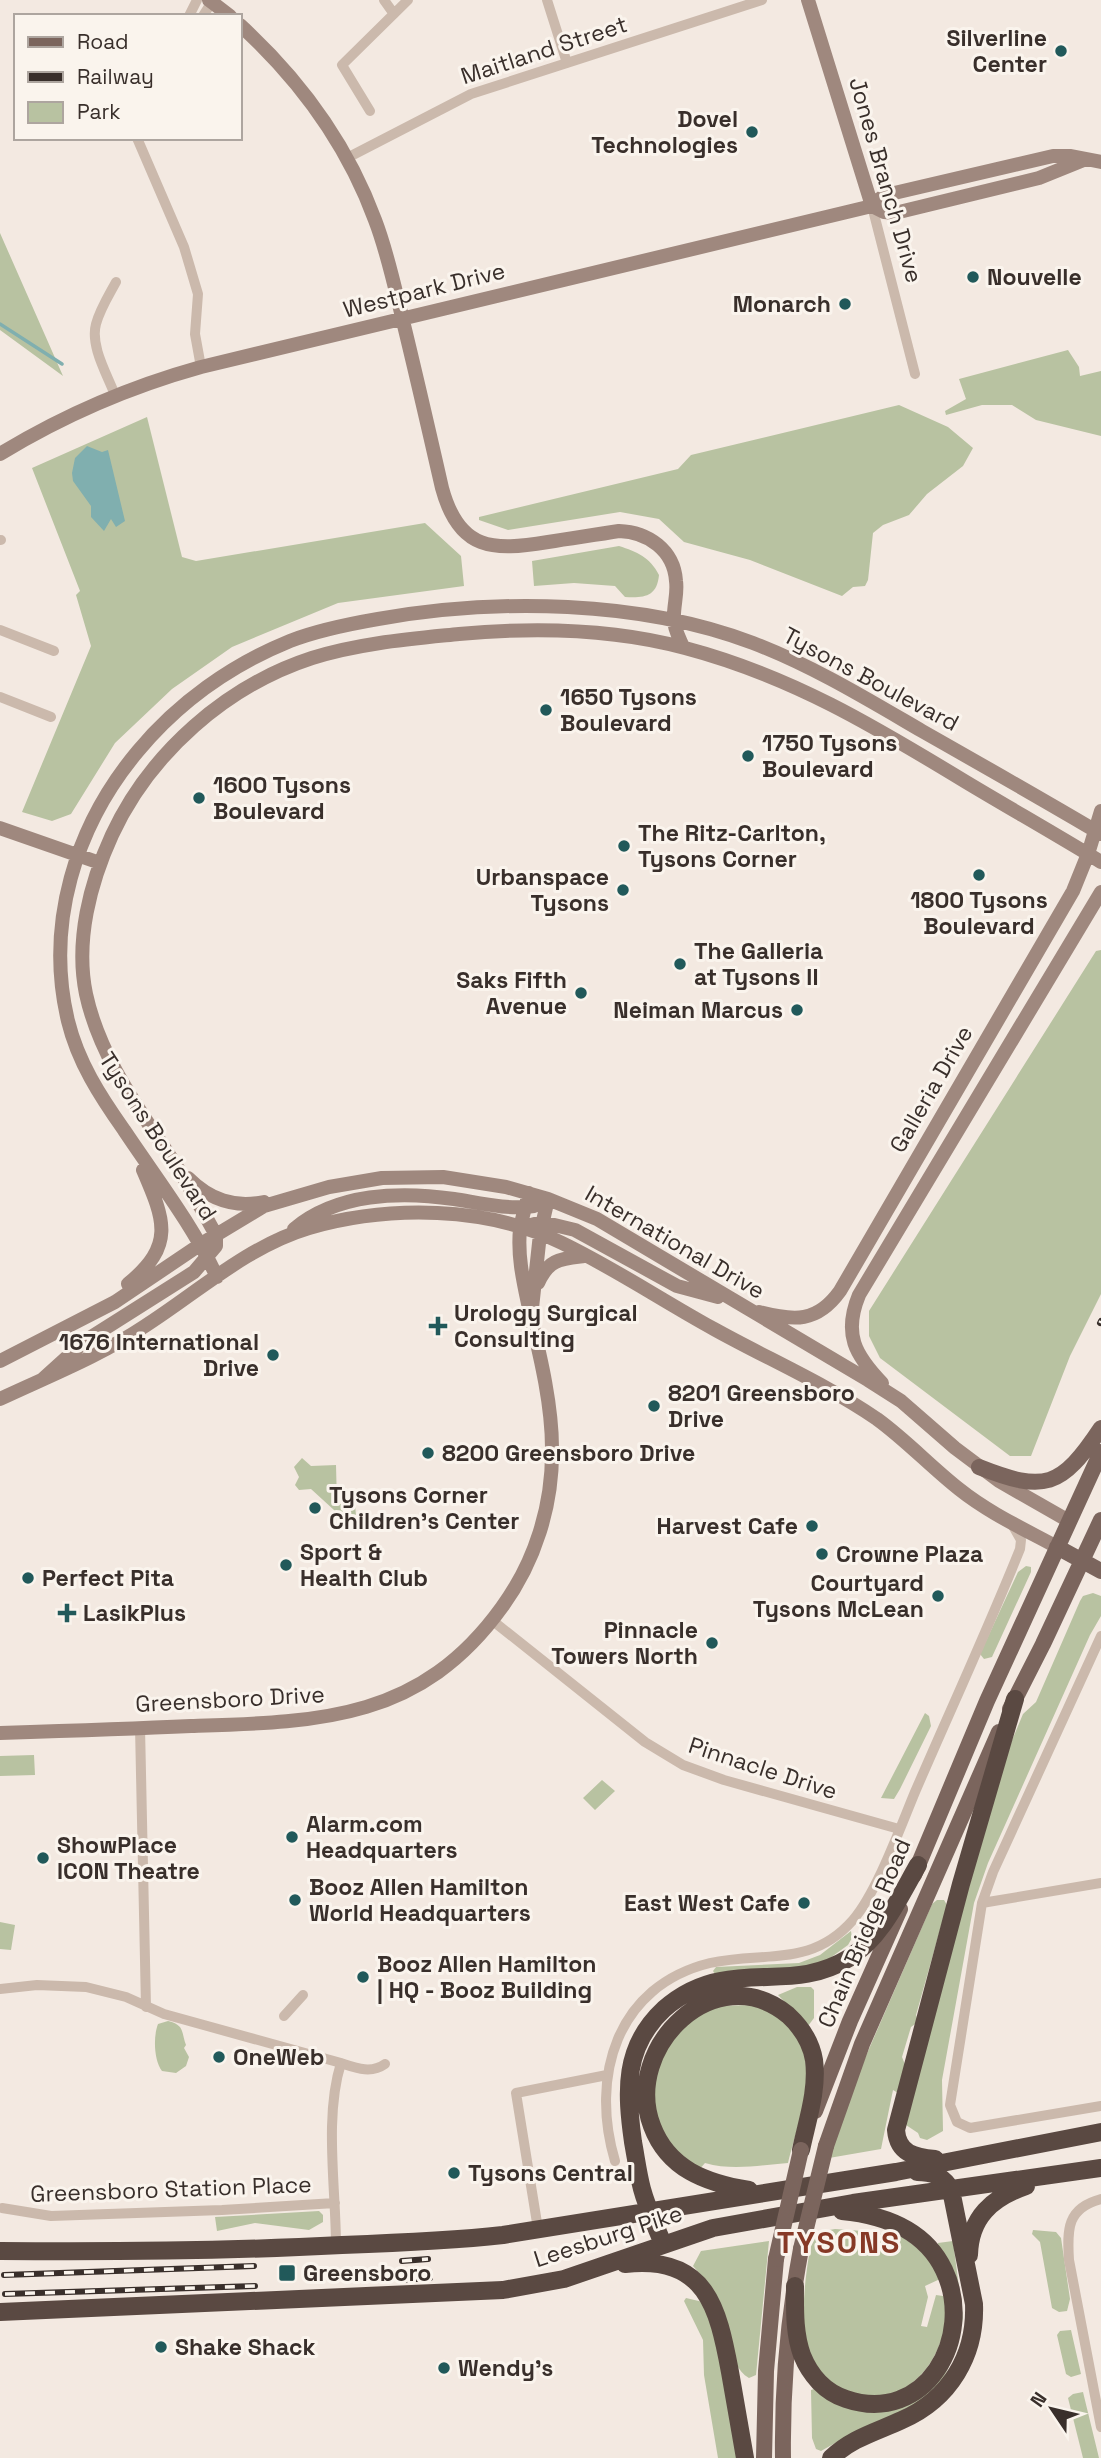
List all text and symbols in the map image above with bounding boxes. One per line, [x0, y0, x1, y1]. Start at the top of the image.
street label: Maitland Street [457, 9, 631, 91]
legend [14, 14, 242, 140]
place label: Silverline Center [946, 23, 1047, 79]
text: Road [77, 28, 129, 55]
marker: Silverline Center [1053, 43, 1069, 59]
text: Railway [77, 63, 154, 90]
street label: Jones Branch Drive [842, 74, 930, 286]
text: Park [77, 98, 121, 125]
place label: Dovel Technologies [591, 104, 738, 160]
marker: Dovel Technologies [744, 124, 760, 140]
street label: Westpark Drive [340, 255, 508, 325]
place label: Nouvelle [987, 262, 1082, 292]
marker: Nouvelle [965, 269, 981, 285]
place label: Monarch [733, 289, 831, 319]
marker: Monarch [837, 296, 853, 312]
street label: Tysons Boulevard [778, 620, 964, 738]
place label: 1650 Tysons Boulevard [560, 682, 697, 738]
marker: 1650 Tysons Boulevard [538, 702, 554, 718]
place label: 1750 Tysons Boulevard [762, 728, 897, 784]
marker: 1750 Tysons Boulevard [740, 748, 756, 764]
place label: 1600 Tysons Boulevard [213, 770, 351, 826]
marker: 1600 Tysons Boulevard [191, 790, 207, 806]
place label: The Ritz-Carlton, Tysons Corner [638, 818, 826, 874]
marker: The Ritz-Carlton, Tysons Corner [616, 838, 632, 854]
place label: Urbanspace Tysons [476, 862, 609, 918]
marker: 1800 Tysons Boulevard [971, 867, 987, 883]
marker: Urbanspace Tysons [615, 882, 631, 898]
place label: 1800 Tysons Boulevard [910, 885, 1048, 941]
place label: The Galleria at Tysons II [694, 936, 823, 992]
marker: The Galleria at Tysons II [672, 956, 688, 972]
place label: Saks Fifth Avenue [456, 965, 567, 1021]
marker: Saks Fifth Avenue [573, 985, 589, 1001]
place label: Neiman Marcus [613, 995, 783, 1025]
marker: Neiman Marcus [789, 1002, 805, 1018]
street label: Galleria Drive [883, 1020, 979, 1158]
street label: Tysons Boulevard [92, 1046, 224, 1226]
street label: International Drive [580, 1178, 770, 1306]
place label: Urology Surgical Consulting [454, 1298, 638, 1354]
marker: Urology Surgical Consulting [428, 1316, 448, 1336]
place label: 1676 International Drive [59, 1327, 259, 1383]
marker: 1676 International Drive [265, 1347, 281, 1363]
place label: 8201 Greensboro Drive [668, 1378, 855, 1434]
marker: 8201 Greensboro Drive [646, 1398, 662, 1414]
place label: 8200 Greensboro Drive [442, 1438, 695, 1468]
marker: 8200 Greensboro Drive [420, 1445, 436, 1461]
place label: Tysons Corner Children's Center [329, 1480, 519, 1536]
marker: Tysons Corner Children's Center [307, 1500, 323, 1516]
place label: Harvest Cafe [657, 1511, 798, 1541]
marker: Harvest Cafe [804, 1518, 820, 1534]
place label: Sport & Health Club [300, 1537, 428, 1593]
place label: Crowne Plaza [836, 1539, 983, 1569]
marker: Crowne Plaza [814, 1546, 830, 1562]
marker: Sport & Health Club [278, 1557, 294, 1573]
place label: Perfect Pita [42, 1563, 174, 1593]
place label: Courtyard Tysons McLean [753, 1568, 924, 1624]
marker: Perfect Pita [20, 1570, 36, 1586]
marker: Courtyard Tysons McLean [930, 1588, 946, 1604]
place label: LasikPlus [83, 1598, 186, 1628]
marker: LasikPlus [57, 1603, 77, 1623]
place label: Pinnacle Towers North [551, 1615, 698, 1671]
marker: Pinnacle Towers North [704, 1635, 720, 1651]
street label: Greensboro Drive [135, 1679, 325, 1719]
street label: Pinnacle Drive [685, 1730, 841, 1806]
place label: Alarm.com Headquarters [306, 1809, 458, 1865]
marker: Alarm.com Headquarters [284, 1829, 300, 1845]
place label: ShowPlace ICON Theatre [57, 1830, 200, 1886]
street label: Chain Bridge Road [811, 1834, 917, 2032]
marker: ShowPlace ICON Theatre [35, 1850, 51, 1866]
place label: Booz Allen Hamilton World Headquarters [309, 1872, 531, 1928]
place label: East West Cafe [624, 1888, 790, 1918]
marker: Booz Allen Hamilton World Headquarters [287, 1892, 303, 1908]
marker: East West Cafe [796, 1895, 812, 1911]
place label: Booz Allen Hamilton | HQ - Booz Building [377, 1949, 596, 2005]
marker: Booz Allen Hamilton | HQ - Booz Building [355, 1969, 371, 1985]
place label: OneWeb [233, 2042, 324, 2072]
marker: OneWeb [211, 2049, 227, 2065]
place label: Tysons Central [468, 2158, 633, 2188]
marker: Tysons Central [446, 2165, 462, 2181]
street label: Greensboro Station Place [30, 2169, 312, 2209]
street label: Leesburg Pike [530, 2198, 686, 2274]
district label: TYSONS [777, 2223, 901, 2262]
place label: Greensboro [303, 2258, 431, 2288]
marker: Greensboro [277, 2263, 297, 2283]
place label: Shake Shack [175, 2332, 315, 2362]
marker: Shake Shack [153, 2339, 169, 2355]
place label: Wendy's [458, 2353, 553, 2383]
marker: Wendy's [436, 2360, 452, 2376]
north arrow [1017, 2374, 1087, 2444]
text: N [1025, 2387, 1052, 2412]

